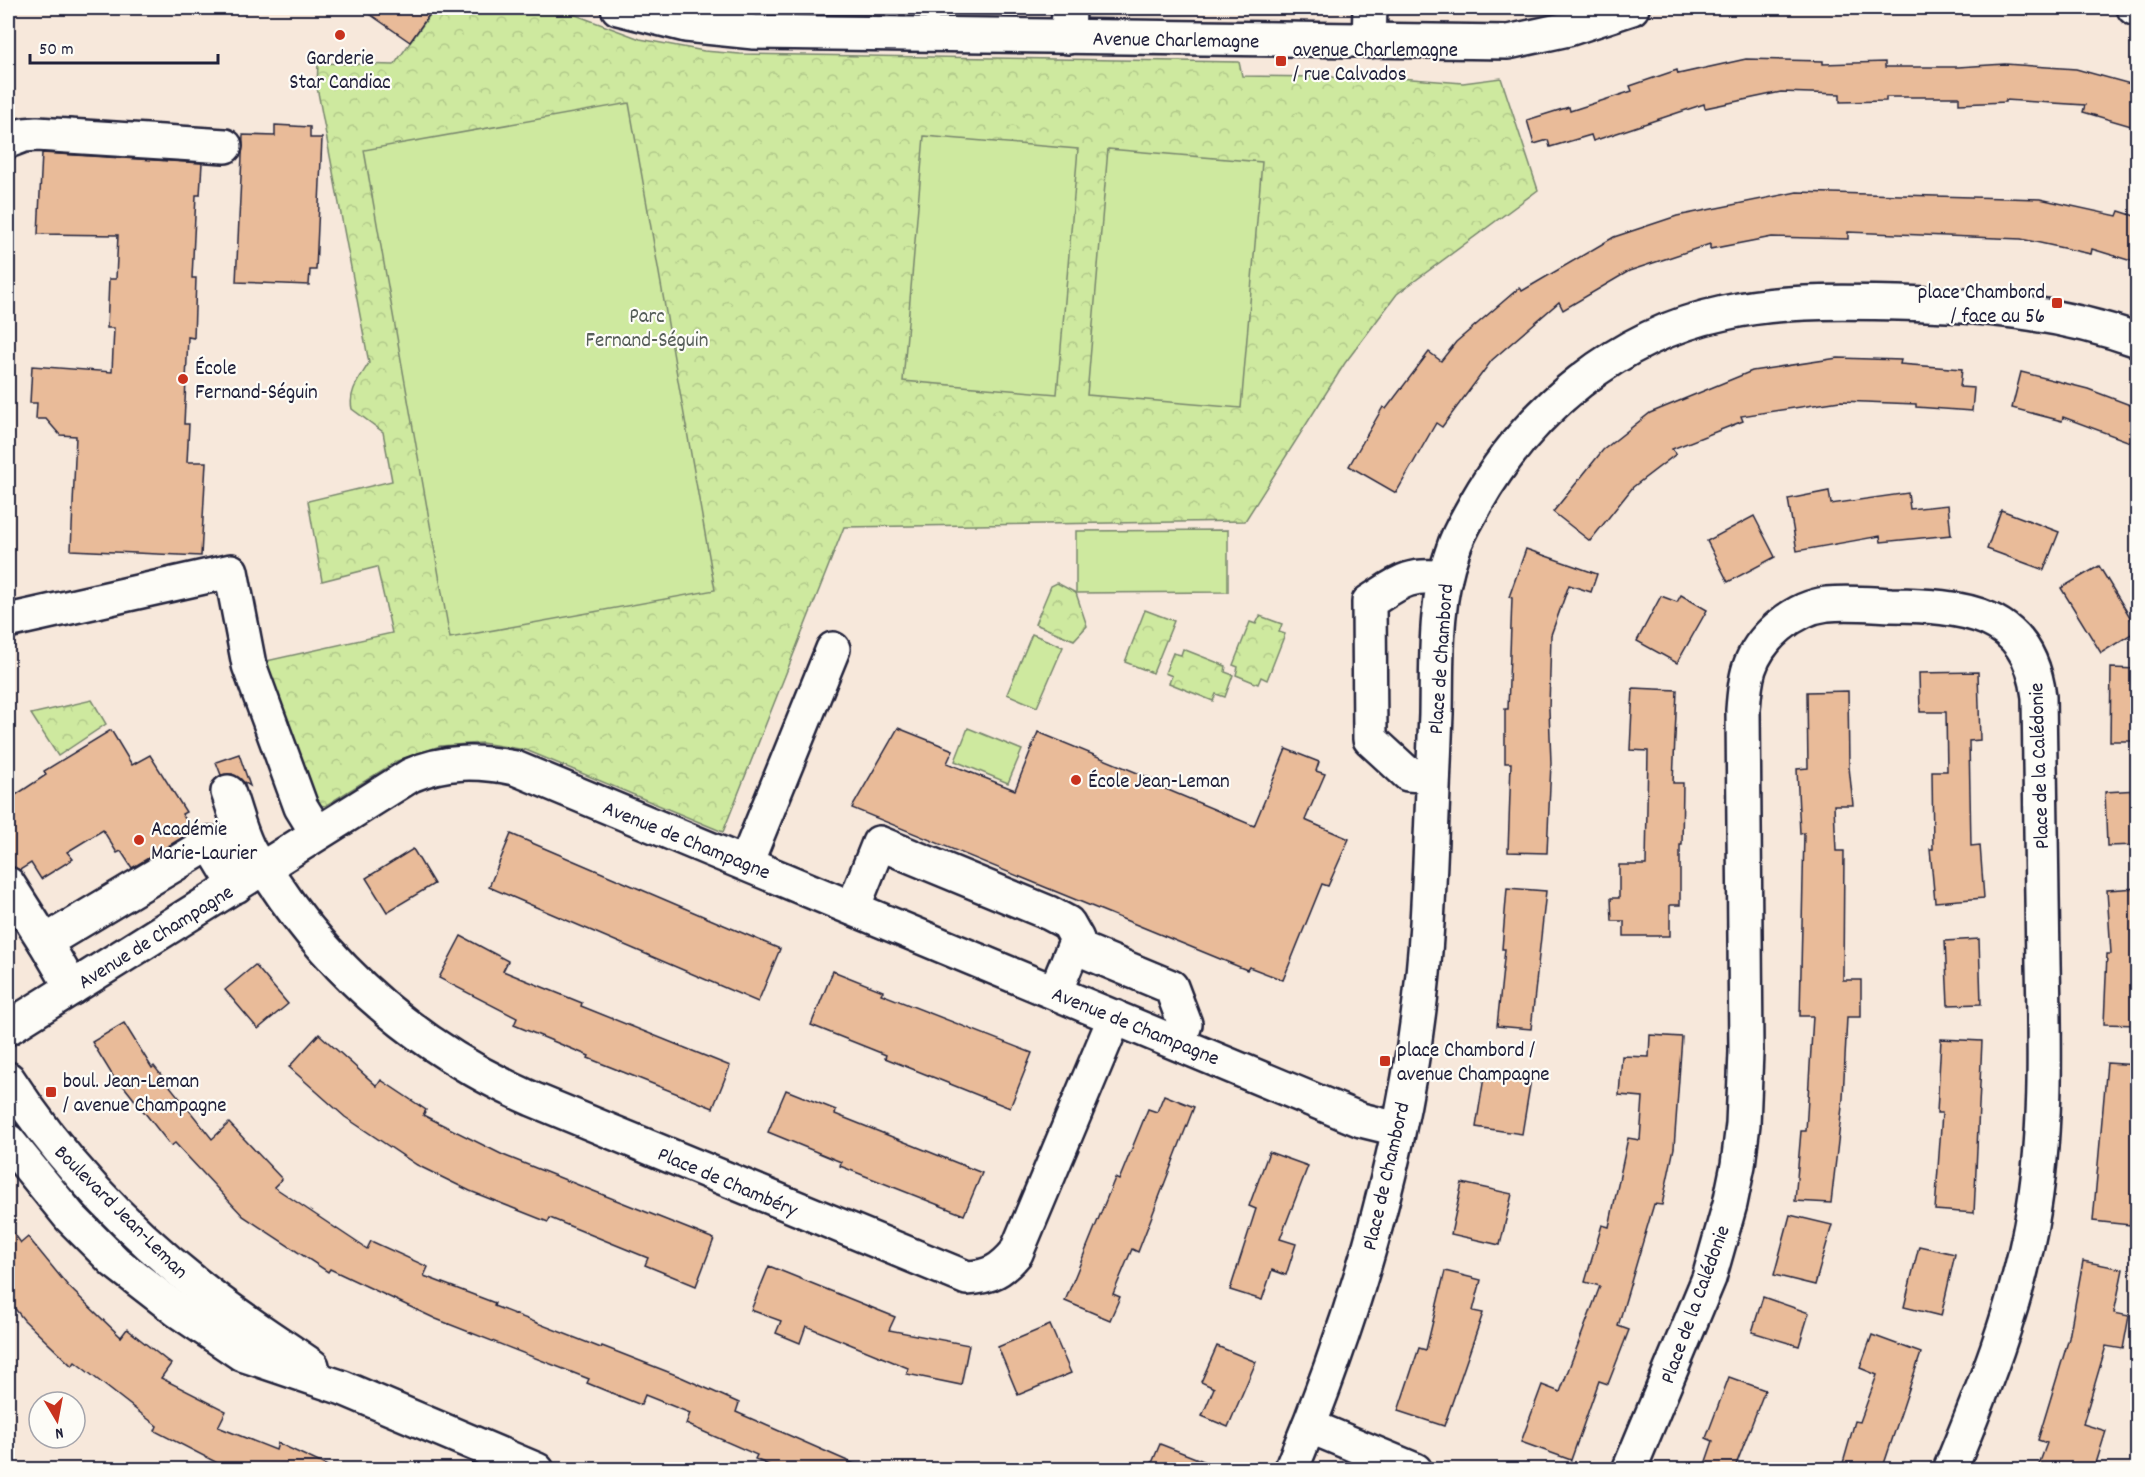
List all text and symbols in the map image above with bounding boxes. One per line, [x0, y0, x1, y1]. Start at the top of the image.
street label: Avenue Charlemagne [1092, 26, 1259, 58]
scale bar [30, 27, 218, 65]
marker: Garderie Star Candiac [333, 28, 347, 42]
place label: avenue Charlemagne / rue Calvados [1293, 37, 1458, 91]
text: 50 m [39, 38, 74, 63]
place label: Garderie Star Candiac [289, 45, 391, 99]
marker: avenue Charlemagne / rue Calvados [1274, 54, 1288, 68]
place label: place Chambord / face au 56 [1918, 279, 2045, 333]
marker: place Chambord / face au 56 [2050, 296, 2064, 310]
park label: Parc Fernand-Séguin [586, 303, 708, 357]
place label: École Fernand-Séguin [195, 355, 318, 409]
marker: École Fernand-Séguin [176, 372, 190, 386]
street label: Place de Chambord [1423, 583, 1463, 736]
street label: Place de la Calédonie [2023, 682, 2059, 850]
place label: École Jean-Leman [1088, 768, 1230, 798]
marker: École Jean-Leman [1069, 773, 1083, 787]
street label: Avenue de Champagne [598, 795, 774, 889]
place label: Académie Marie-Laurier [151, 816, 258, 870]
marker: Académie Marie-Laurier [132, 833, 146, 847]
street label: Avenue de Champagne [73, 879, 240, 998]
street label: Avenue de Champagne [1047, 981, 1223, 1075]
place label: place Chambord / avenue Champagne [1397, 1037, 1550, 1091]
marker: place Chambord / avenue Champagne [1378, 1054, 1392, 1068]
place label: boul. Jean-Leman / avenue Champagne [63, 1068, 226, 1122]
marker: boul. Jean-Leman / avenue Champagne [44, 1085, 58, 1099]
street label: Place de Chambord [1356, 1100, 1420, 1254]
street label: Boulevard Jean-Leman [46, 1139, 194, 1287]
street label: Place de Chambéry [652, 1141, 802, 1227]
street label: Place de la Calédonie [1654, 1222, 1739, 1388]
north arrow [27, 1390, 87, 1450]
text: N [53, 1420, 65, 1444]

